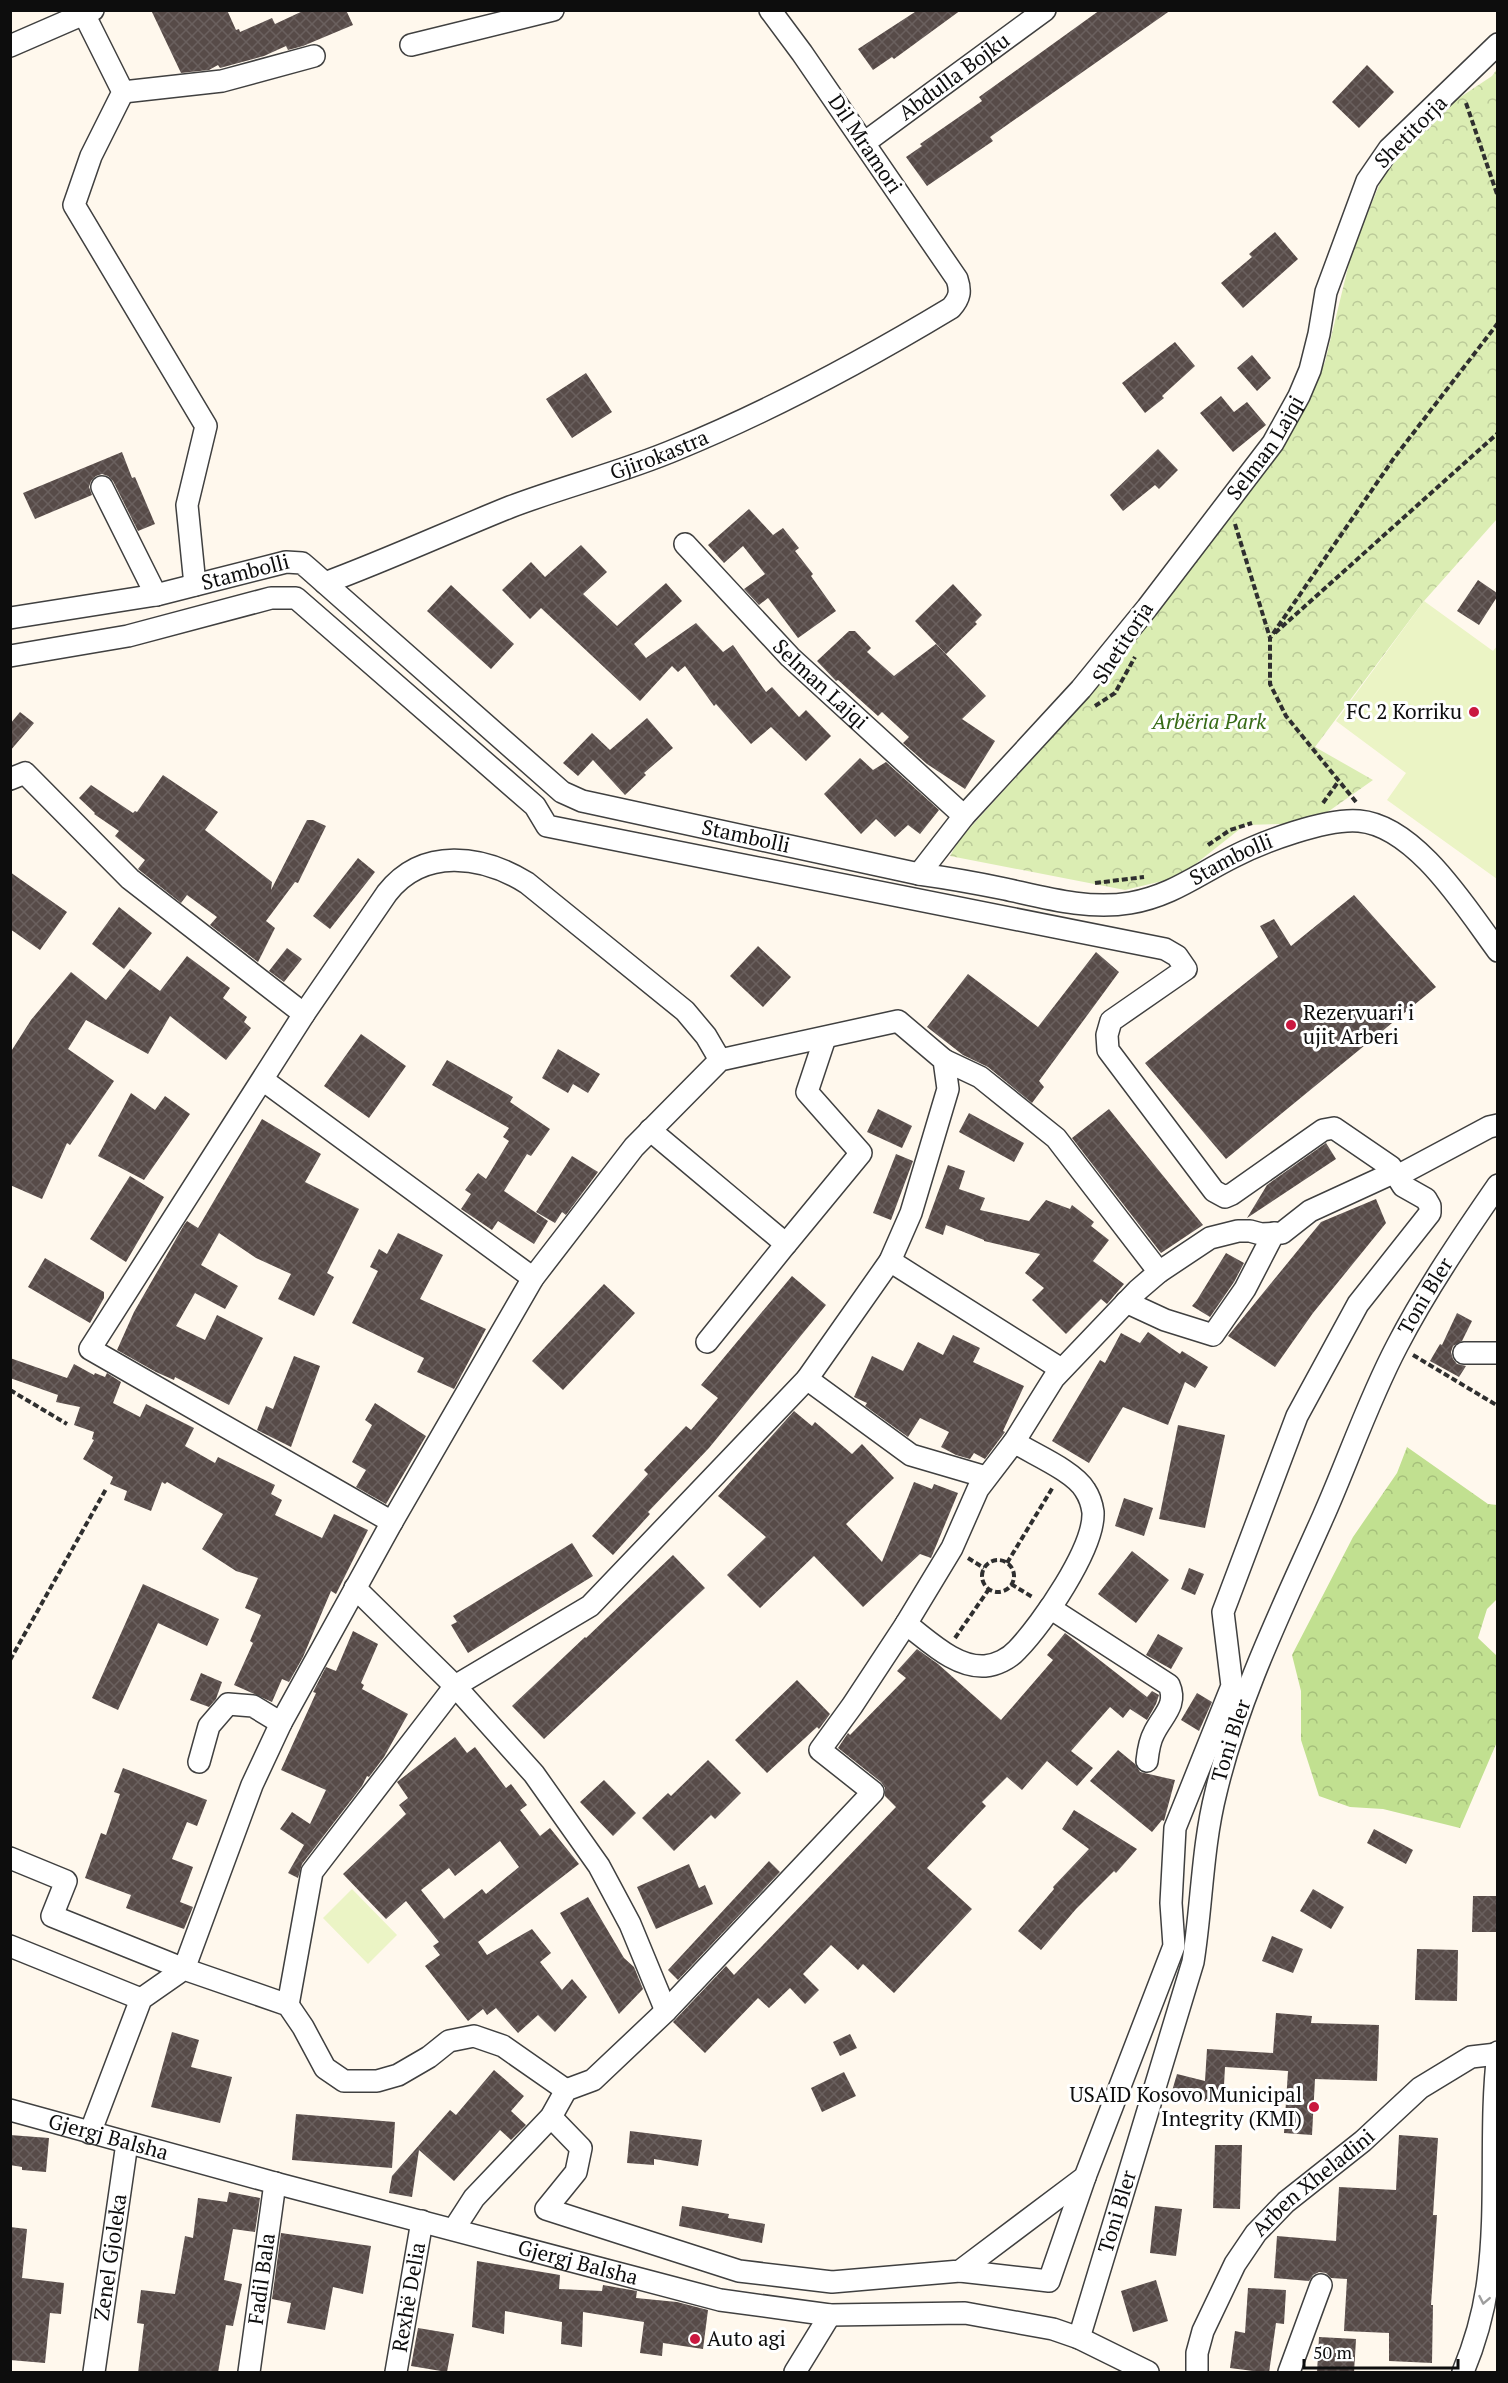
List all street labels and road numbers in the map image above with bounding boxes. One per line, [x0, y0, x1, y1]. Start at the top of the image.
street label: Abdulla Bojku [892, 26, 1015, 126]
street label: Shetitorja [1368, 88, 1453, 174]
street label: Dil Mramori [822, 89, 909, 198]
street label: Selman Lajqi [1220, 390, 1310, 505]
street label: Gjirokastra [606, 422, 713, 486]
street label: Stambolli [198, 547, 292, 596]
street label: Shetitorja [1085, 596, 1159, 689]
street label: Selman Lajqi [767, 632, 875, 735]
street label: Stambolli [699, 812, 793, 859]
street label: Stambolli [1184, 826, 1276, 891]
street label: Toni Bler [1391, 1252, 1459, 1339]
street label: Toni Bler [1204, 1695, 1256, 1785]
street label: Gjergj Balsha [45, 2106, 172, 2166]
street label: Arben Xheladini [1245, 2122, 1380, 2242]
street label: Toni Bler [1091, 2167, 1142, 2256]
street label: Zenel Gjoleka [87, 2191, 133, 2322]
street label: Fadil Bala [241, 2231, 281, 2326]
street label: Gjergj Balsha [515, 2232, 642, 2291]
street label: Rexhë Delia [385, 2240, 431, 2354]

